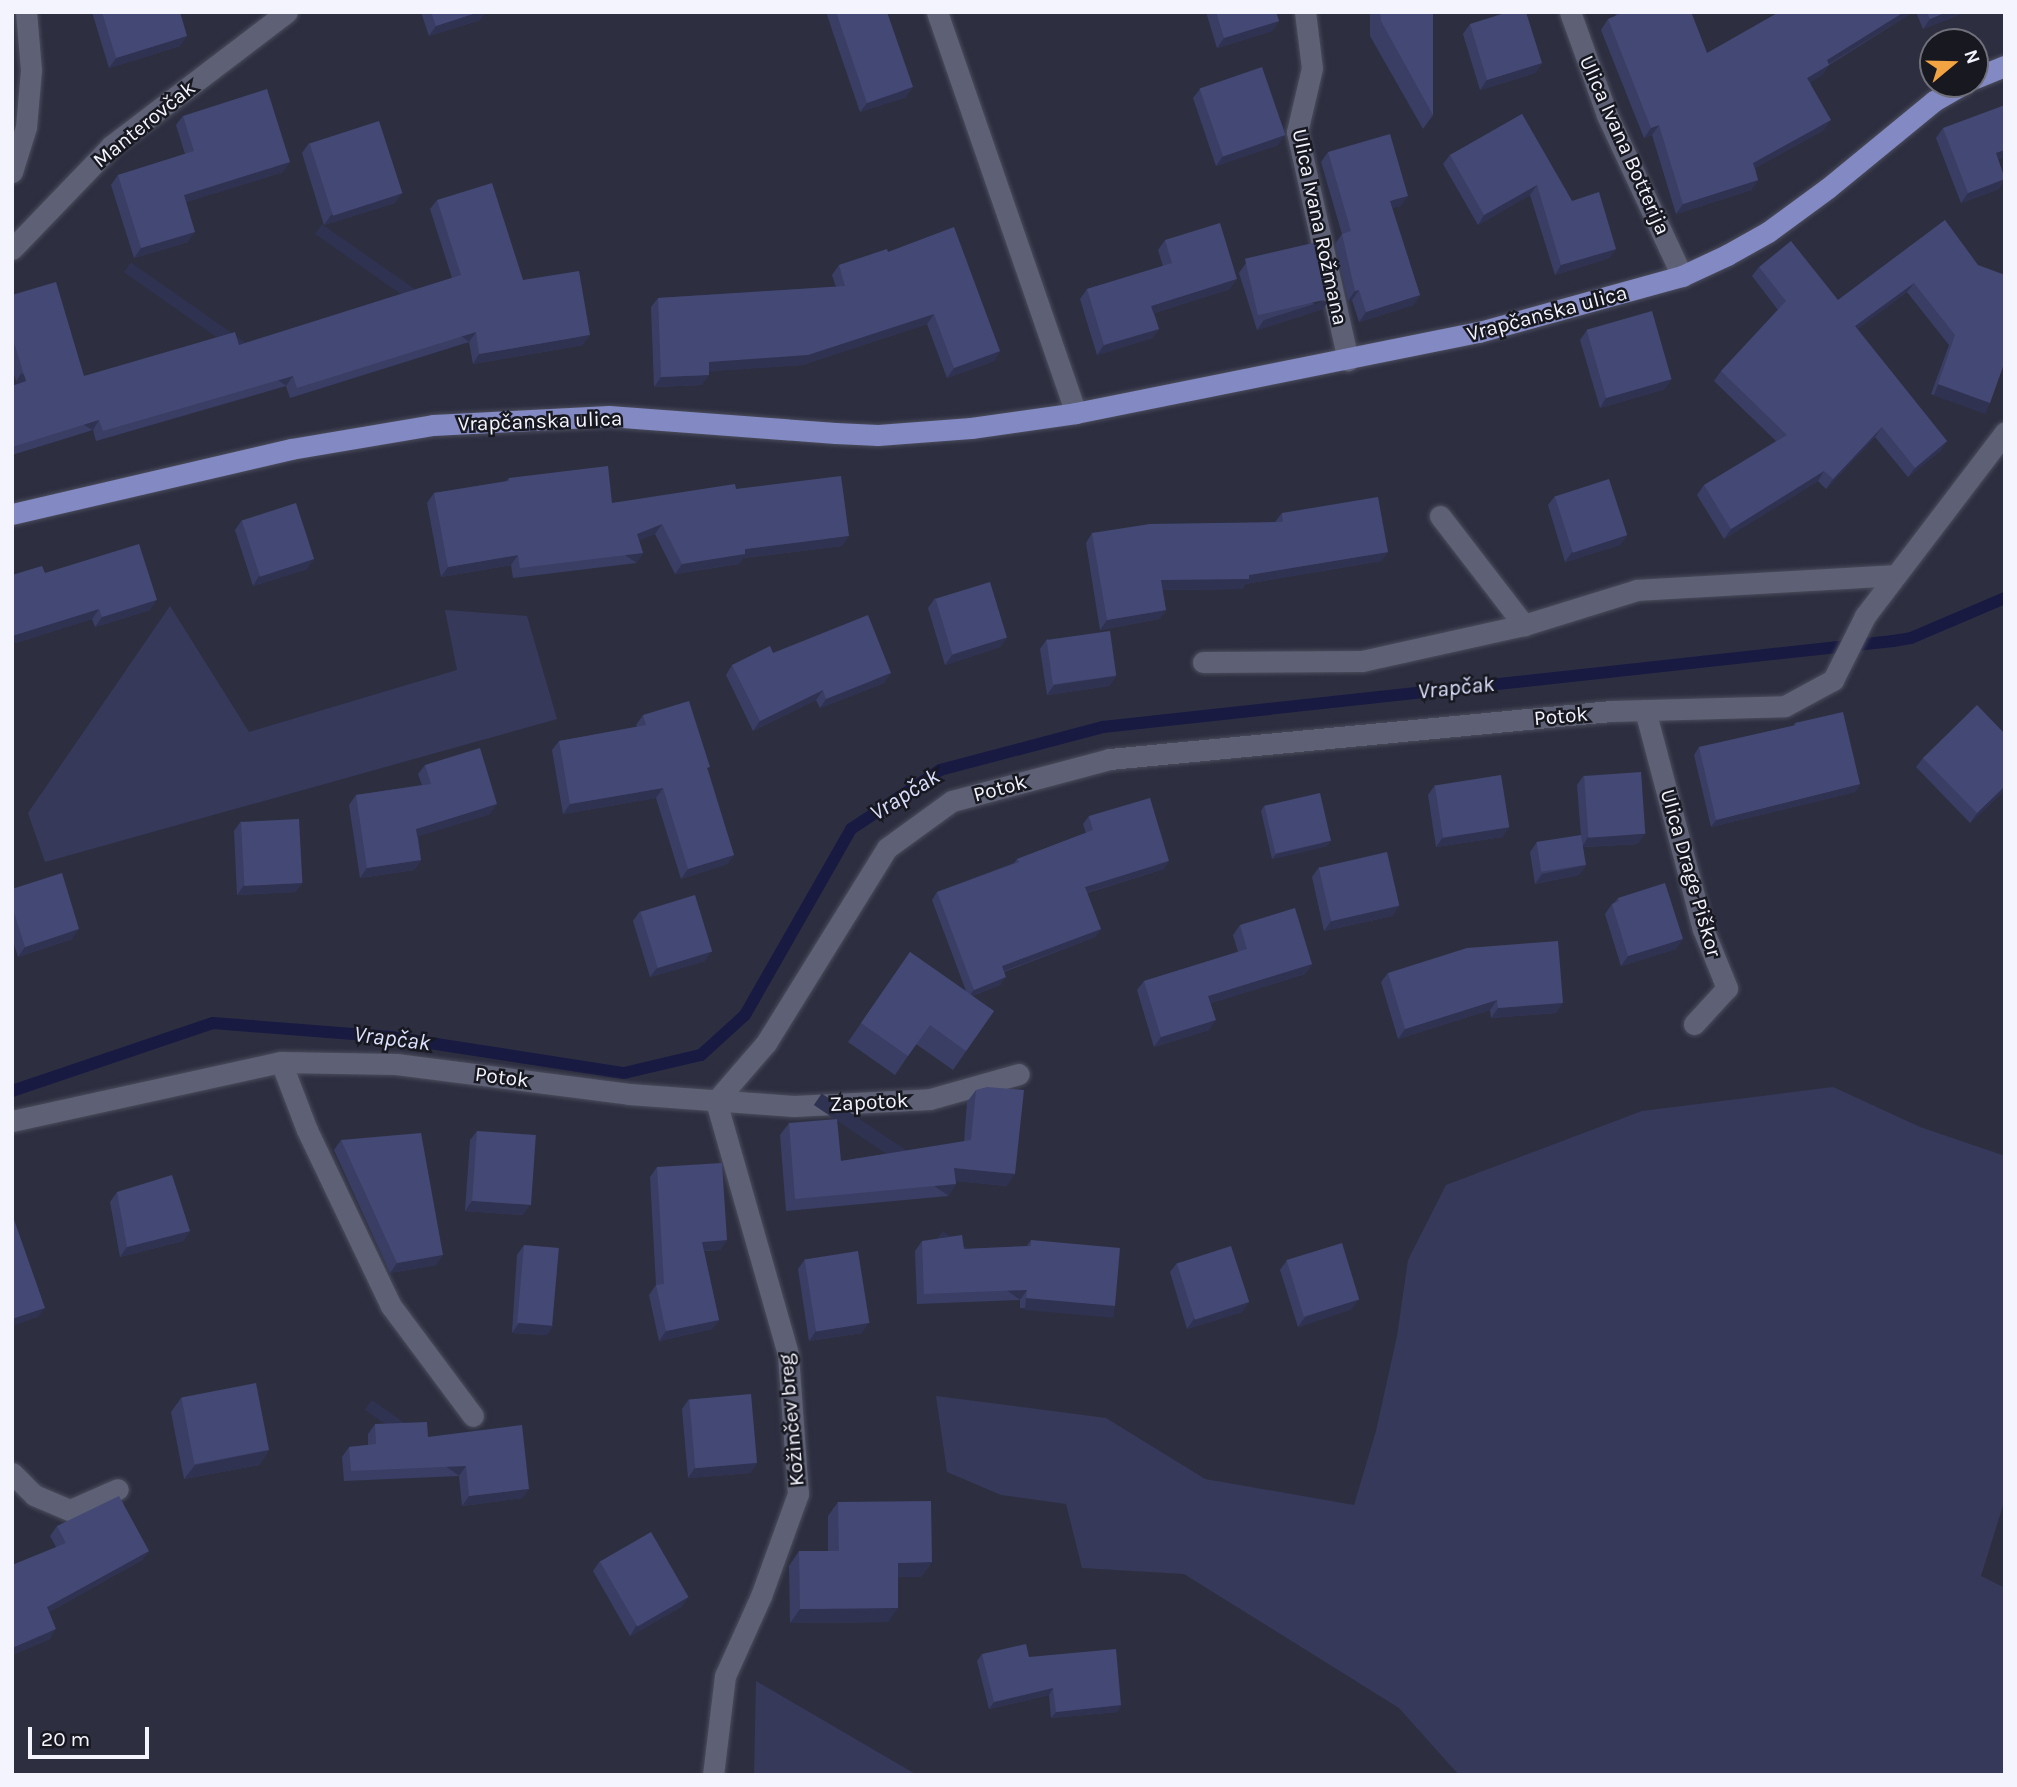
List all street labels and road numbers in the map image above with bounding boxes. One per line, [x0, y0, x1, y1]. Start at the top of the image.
street label: Ulica Ivana Botterija [1574, 51, 1676, 239]
street label: Manterovčak [88, 75, 200, 173]
street label: Ulica Ivana Rožmana [1287, 126, 1353, 328]
street label: Vrapčanska ulica [1464, 280, 1630, 346]
street label: Vrapčanska ulica [457, 406, 623, 436]
street label: Potok [1533, 701, 1589, 731]
street label: Potok [971, 769, 1029, 807]
street label: Ulica Drage Piškor [1655, 786, 1727, 960]
street label: Potok [474, 1061, 530, 1093]
street label: Zapotok [829, 1087, 909, 1117]
street label: Kožinčev breg [773, 1353, 809, 1487]

